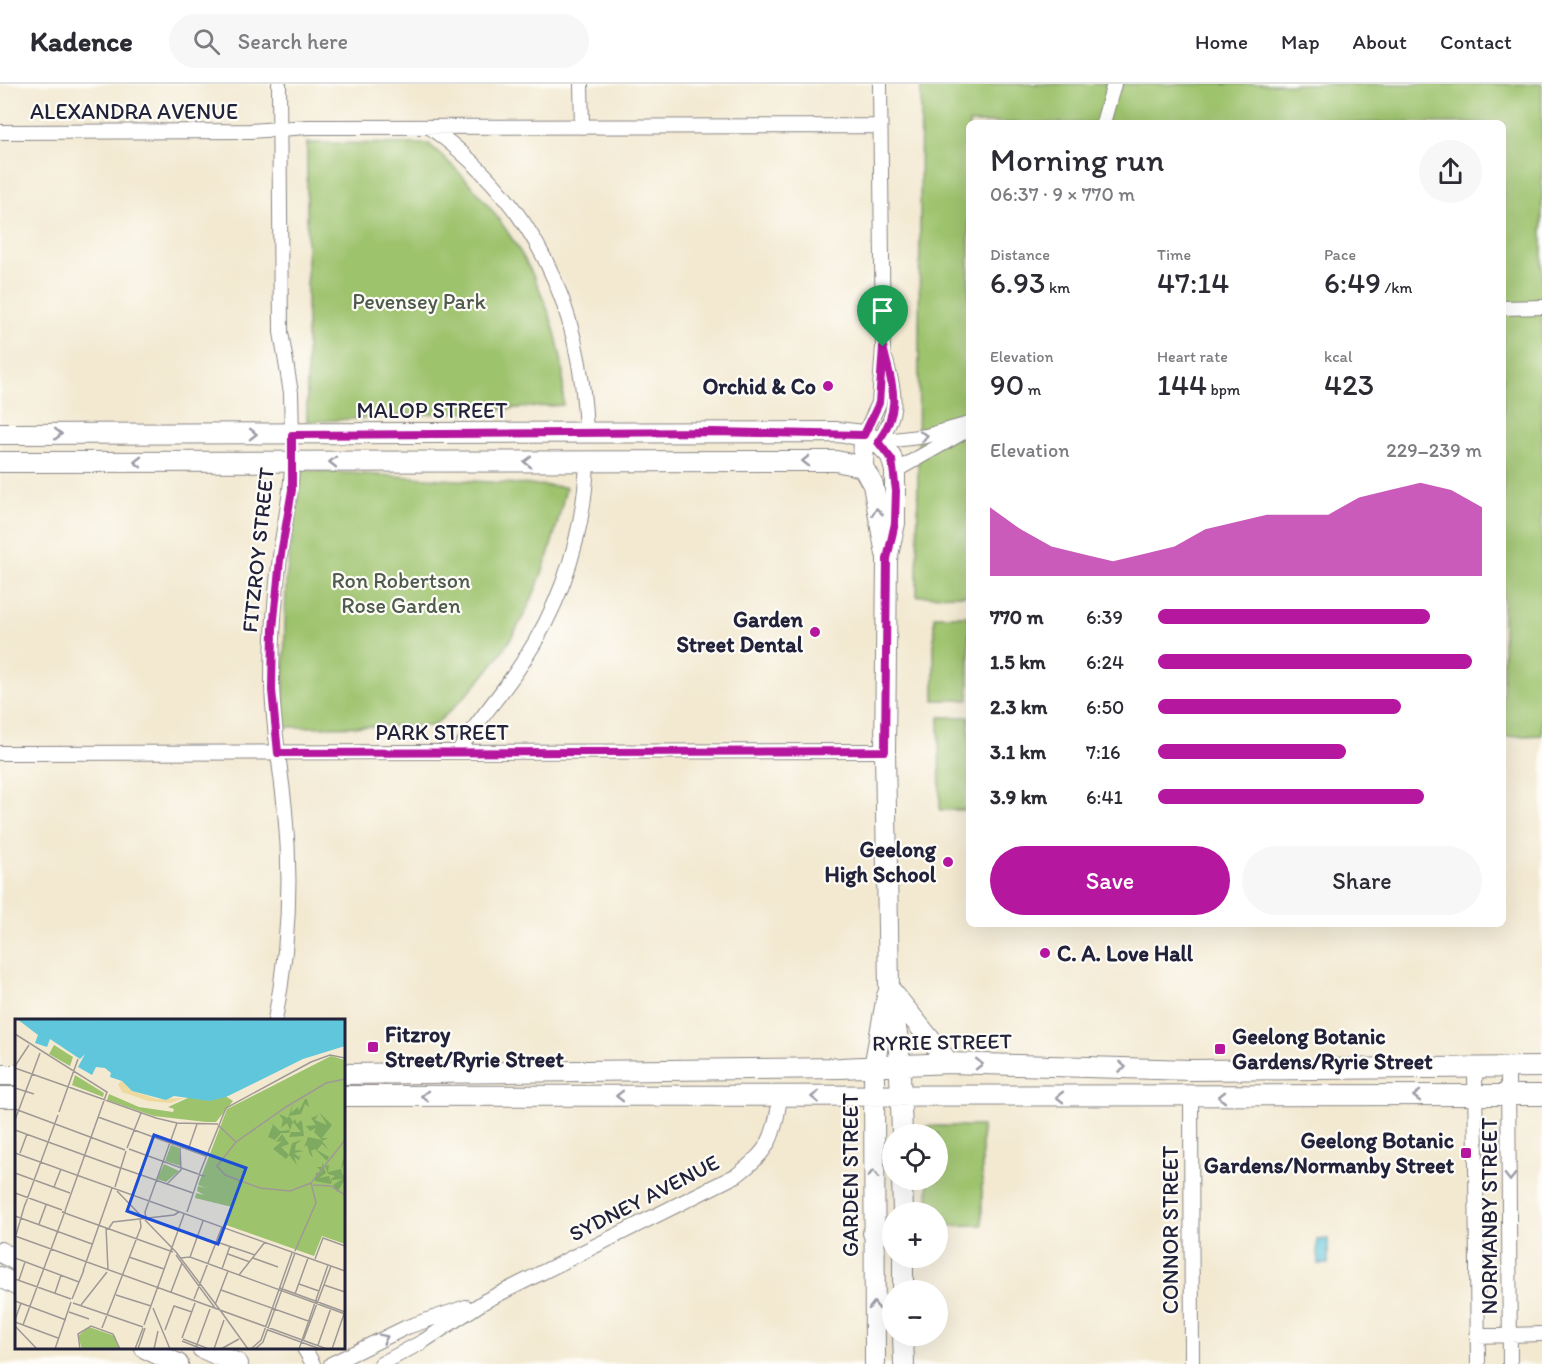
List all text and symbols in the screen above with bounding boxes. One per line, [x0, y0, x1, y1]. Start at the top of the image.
search box [169, 14, 589, 68]
text: Kadence [30, 24, 133, 58]
icon: search [190, 25, 223, 58]
text: Search here [238, 28, 348, 55]
text: Home [1195, 29, 1248, 54]
text: Map [1281, 29, 1320, 54]
text: About [1353, 29, 1407, 54]
text: Contact [1440, 29, 1512, 54]
street label: ALEXANDRA AVENUE [30, 98, 238, 125]
text: Morning run [990, 140, 1165, 179]
button: share [1419, 140, 1482, 203]
text: 06:37 · 9 × 770 m [990, 182, 1135, 206]
text: Distance [990, 245, 1050, 264]
text: Time [1157, 245, 1191, 264]
text: Pace [1324, 245, 1356, 264]
text: 6.93 [990, 264, 1045, 301]
text: 47:14 [1157, 264, 1229, 301]
text: 6:49 [1324, 264, 1381, 301]
text: km [1045, 278, 1070, 297]
text: /km [1381, 278, 1412, 297]
pin [857, 285, 908, 347]
park label: Pevensey Park [352, 288, 486, 315]
icon: arrive [866, 294, 899, 327]
text: Elevation [990, 347, 1054, 366]
text: Heart rate [1157, 347, 1228, 366]
text: kcal [1324, 347, 1352, 366]
text: 90 [990, 366, 1024, 403]
text: 144 [1157, 366, 1207, 403]
text: 423 [1324, 366, 1374, 403]
place label: Orchid & Co [702, 373, 816, 400]
marker: Orchid & Co [821, 379, 835, 393]
text: m [1024, 380, 1041, 399]
text: bpm [1207, 380, 1240, 399]
street label: MALOP STREET [356, 397, 508, 424]
one-way arrow [54, 428, 63, 440]
one-way arrow [249, 428, 258, 440]
one-way arrow [919, 430, 929, 443]
text: Elevation [990, 438, 1069, 462]
text: 229–239 m [1386, 438, 1482, 462]
one-way arrow [801, 455, 810, 467]
one-way arrow [134, 456, 143, 468]
one-way arrow [329, 456, 338, 468]
one-way arrow [524, 456, 533, 468]
street label: FITZROY STREET [236, 465, 280, 634]
one-way arrow [871, 508, 883, 517]
park label: Ron Robertson Rose Garden [331, 567, 471, 619]
text: 770 m [990, 605, 1043, 629]
text: 6:39 [1086, 605, 1123, 629]
place label: Garden Street Dental [676, 606, 804, 658]
marker: Garden Street Dental [808, 625, 822, 639]
text: 1.5 km [990, 650, 1046, 674]
text: 6:24 [1086, 650, 1124, 674]
text: 2.3 km [990, 695, 1047, 719]
text: 6:50 [1086, 695, 1124, 719]
street label: PARK STREET [375, 719, 509, 746]
text: 3.1 km [990, 740, 1046, 764]
text: 7:16 [1086, 740, 1121, 764]
text: 3.9 km [990, 785, 1047, 809]
text: 6:41 [1086, 785, 1123, 809]
place label: Geelong High School [824, 836, 937, 888]
button: Save [990, 846, 1230, 915]
button: Share [1242, 846, 1482, 915]
marker: Geelong High School [941, 855, 955, 869]
place label: C. A. Love Hall [1057, 940, 1194, 967]
marker: C. A. Love Hall [1038, 946, 1052, 960]
inset map [15, 1019, 345, 1349]
place label: Fitzroy Street/Ryrie Street [385, 1021, 565, 1073]
place label: Geelong Botanic Gardens/Ryrie Street [1232, 1023, 1433, 1075]
street label: RYRIE STREET [872, 1027, 1013, 1057]
marker: Fitzroy Street/Ryrie Street [366, 1040, 380, 1054]
marker: Geelong Botanic Gardens/Ryrie Street [1213, 1042, 1227, 1056]
one-way arrow [975, 1057, 984, 1070]
one-way arrow [1117, 1061, 1126, 1074]
one-way arrow [421, 1090, 430, 1102]
one-way arrow [616, 1090, 625, 1102]
one-way arrow [1413, 1090, 1422, 1102]
one-way arrow [811, 1091, 820, 1103]
one-way arrow [1055, 1091, 1064, 1103]
one-way arrow [1218, 1091, 1227, 1103]
street label: GARDEN STREET [837, 1092, 864, 1257]
street label: NORMANBY STREET [1476, 1117, 1503, 1314]
map controls [882, 1124, 948, 1346]
button: locate [882, 1124, 948, 1190]
place label: Geelong Botanic Gardens/Normanby Street [1204, 1127, 1455, 1179]
street label: CONNOR STREET [1157, 1145, 1184, 1314]
marker: Geelong Botanic Gardens/Normanby Street [1459, 1146, 1473, 1160]
street label: SYDNEY AVENUE [564, 1149, 724, 1247]
one-way arrow [867, 1170, 879, 1179]
one-way arrow [1504, 1173, 1516, 1182]
button: + [882, 1202, 948, 1268]
button: − [882, 1280, 948, 1346]
one-way arrow [868, 1301, 880, 1310]
one-way arrow [377, 1333, 388, 1345]

